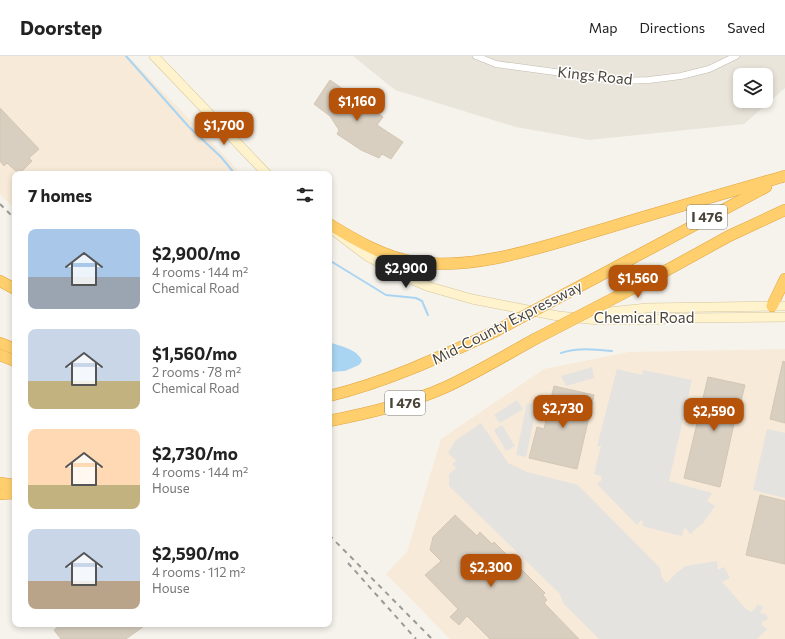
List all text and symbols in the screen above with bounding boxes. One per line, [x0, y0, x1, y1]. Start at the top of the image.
text: Doorstep [20, 16, 102, 39]
text: Map [589, 19, 618, 36]
text: Directions [640, 19, 705, 36]
text: Saved [727, 19, 765, 36]
street label: Kings Road [557, 62, 634, 88]
map controls [733, 68, 773, 108]
button: layers [733, 68, 773, 108]
pin: $1,160 [324, 88, 390, 122]
text: $1,160 [338, 93, 376, 109]
pin: $1,700 [191, 112, 257, 146]
text: $1,700 [204, 117, 244, 133]
icon: filters [294, 184, 316, 206]
text: 7 homes [28, 185, 92, 206]
road number: I 476 [687, 205, 727, 229]
text: $2,900/mo [152, 243, 240, 264]
icon: home [60, 245, 108, 293]
pin: $2,900 [373, 255, 439, 289]
text: $2,900 [384, 260, 428, 276]
text: 4 rooms · 144 m² [152, 264, 248, 280]
pin: $1,560 [605, 265, 671, 299]
text: $1,560 [618, 270, 658, 286]
street label: Mid-County Expressway [428, 276, 585, 368]
text: Chemical Road [152, 280, 239, 296]
street label: Chemical Road [594, 308, 694, 326]
text: $1,560/mo [152, 343, 237, 364]
icon: home [60, 345, 108, 393]
text: 2 rooms · 78 m² [152, 364, 241, 380]
text: Chemical Road [152, 380, 239, 396]
road number: I 476 [385, 391, 425, 415]
pin: $2,730 [530, 395, 596, 429]
pin: $2,590 [681, 398, 747, 432]
text: $2,730 [542, 400, 584, 416]
text: $2,590 [693, 403, 735, 419]
text: $2,730/mo [152, 443, 238, 464]
icon: home [60, 445, 108, 493]
text: 4 rooms · 144 m² [152, 464, 248, 480]
text: House [152, 480, 190, 496]
text: $2,590/mo [152, 543, 239, 564]
icon: home [60, 545, 108, 593]
pin: $2,300 [458, 554, 524, 588]
text: $2,300 [470, 559, 512, 575]
text: 4 rooms · 112 m² [152, 564, 245, 580]
text: House [152, 580, 190, 596]

